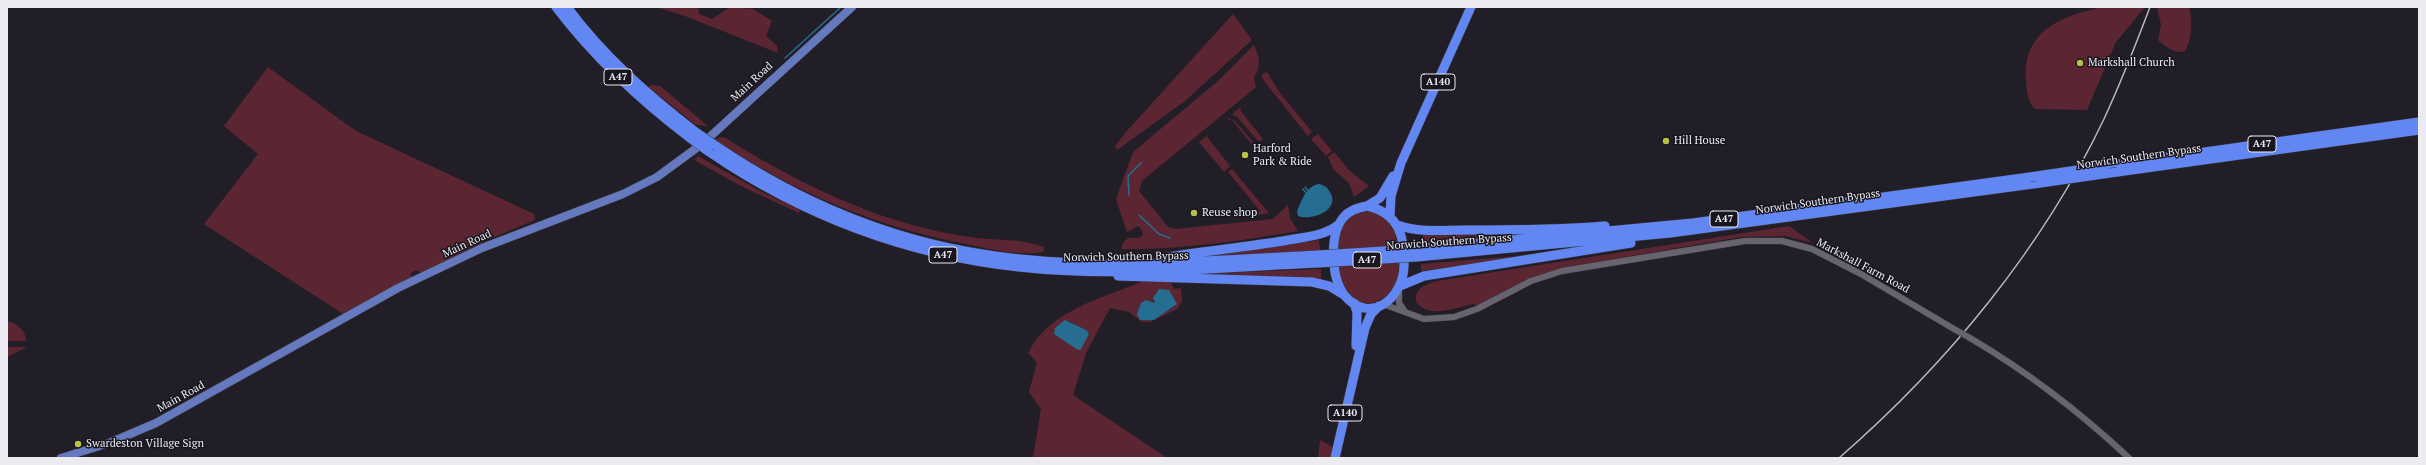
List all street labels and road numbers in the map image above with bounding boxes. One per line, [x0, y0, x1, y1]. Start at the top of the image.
street label: Main Road [728, 59, 776, 105]
road number: A47 [604, 69, 632, 85]
road number: A140 [1421, 74, 1455, 90]
road number: A47 [2248, 136, 2276, 152]
street label: Norwich Southern Bypass [2076, 142, 2202, 172]
street label: Norwich Southern Bypass [1755, 187, 1881, 217]
road number: A47 [1710, 211, 1738, 227]
street label: Main Road [441, 227, 493, 261]
street label: Norwich Southern Bypass [1386, 231, 1512, 253]
street label: Markshall Farm Road [1814, 236, 1912, 296]
road number: A47 [929, 247, 957, 263]
street label: Norwich Southern Bypass [1063, 249, 1189, 265]
road number: A47 [1353, 252, 1381, 268]
street label: Main Road [155, 379, 207, 415]
road number: A140 [1328, 405, 1362, 421]

